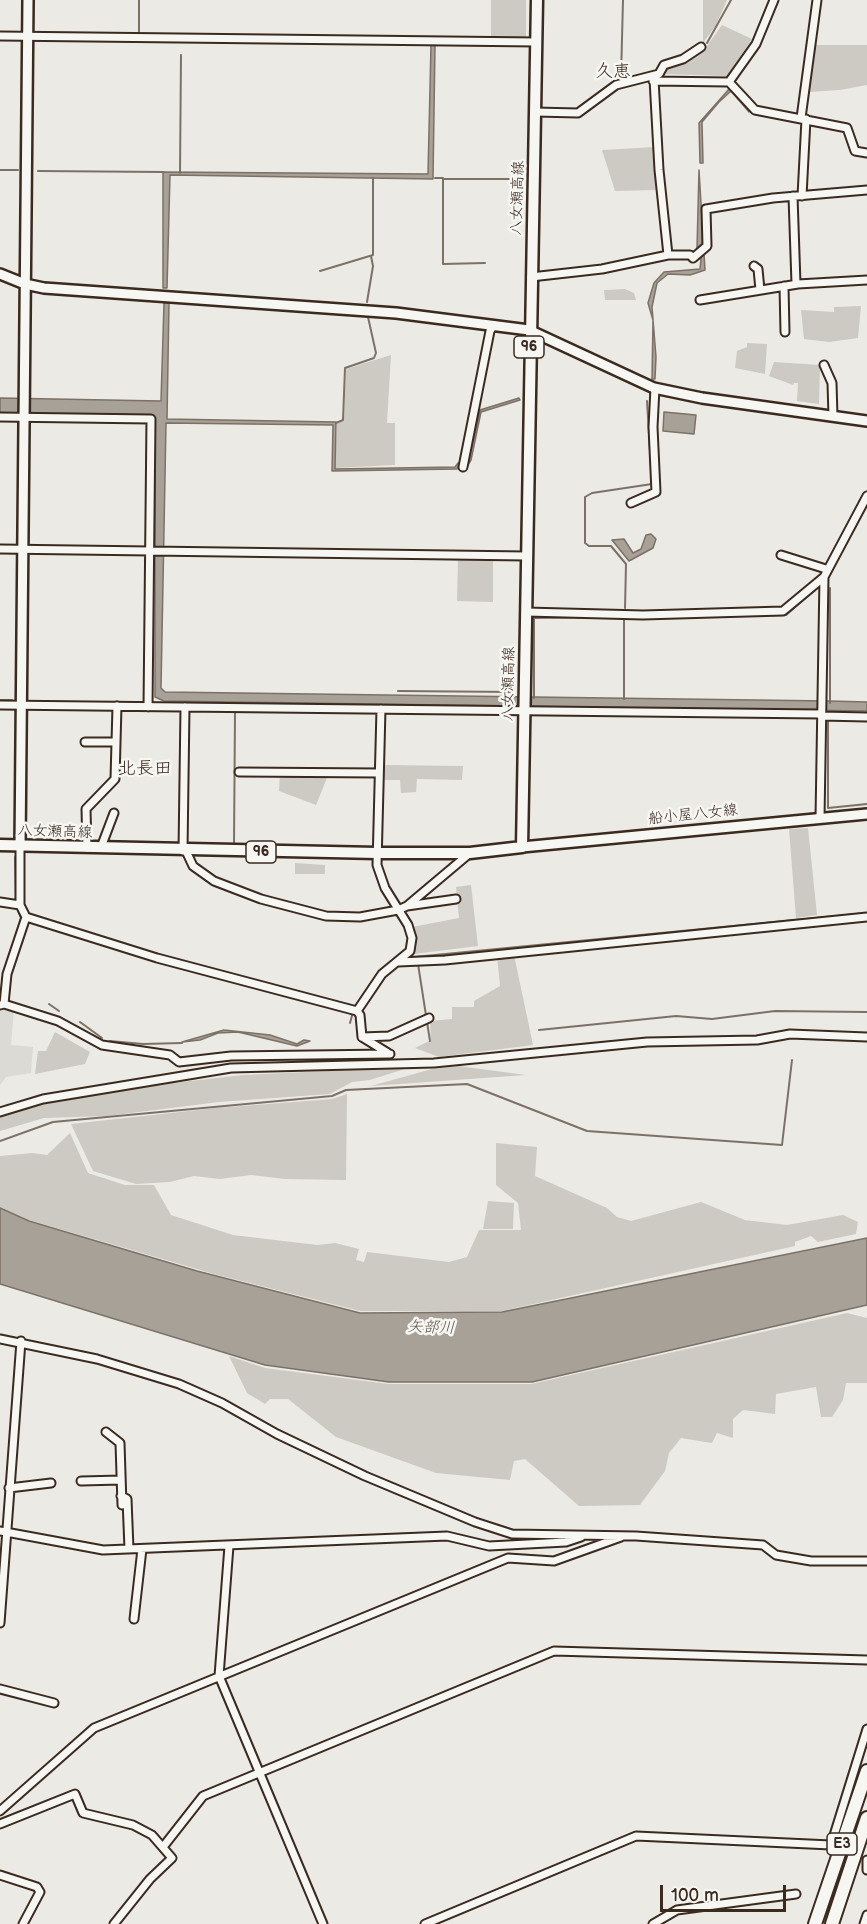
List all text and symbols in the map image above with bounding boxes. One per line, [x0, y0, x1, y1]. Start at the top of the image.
district label: 久恵 [595, 61, 631, 83]
street label: 八女瀬高線 [508, 160, 528, 236]
road number: 96 [514, 336, 544, 358]
street label: 八女瀬高線 [499, 646, 519, 722]
district label: 北長田 [118, 758, 172, 780]
street label: 船小屋八女線 [647, 801, 739, 829]
street label: 八女瀬高線 [17, 822, 93, 842]
road number: 96 [246, 841, 276, 863]
water label: 矢部川 [407, 1318, 455, 1338]
road number: E3 [827, 1833, 857, 1855]
scale bar [663, 1873, 789, 1911]
text: 100 m [671, 1885, 719, 1906]

